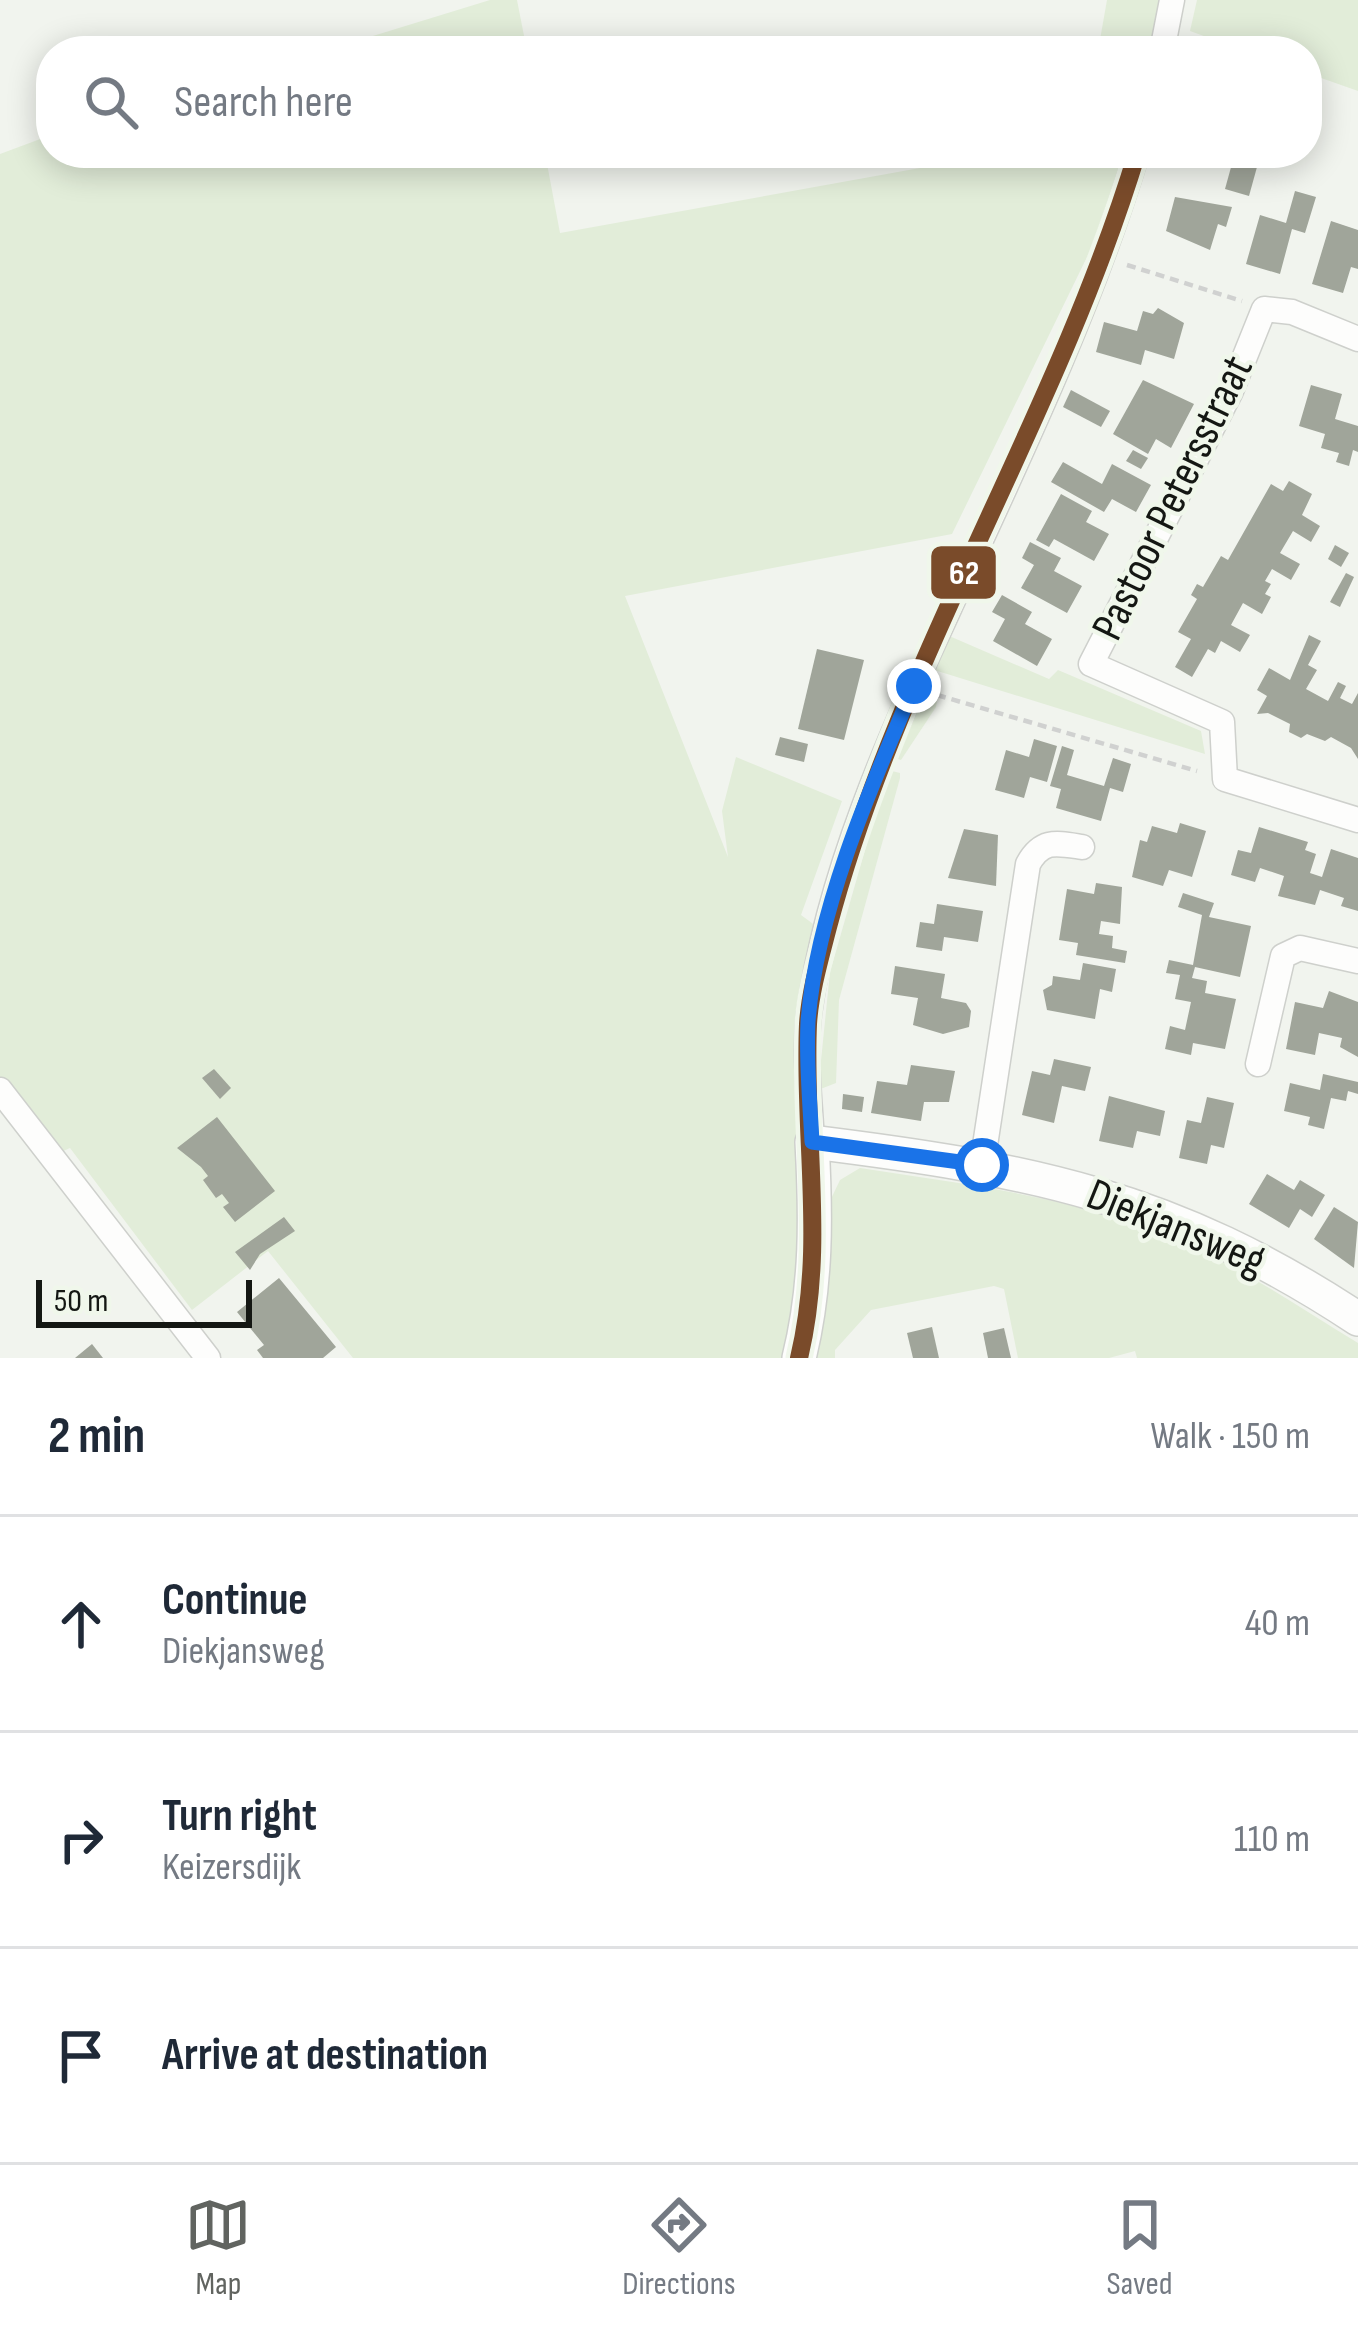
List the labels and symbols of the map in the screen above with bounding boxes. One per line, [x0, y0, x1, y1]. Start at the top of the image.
street label: Pastoor Petersstraat [1080, 347, 1266, 649]
line badge: 62 [929, 544, 998, 601]
text: 62 [949, 554, 979, 594]
route end [887, 659, 941, 713]
route start [955, 1138, 1009, 1192]
street label: Diekjansweg [1079, 1167, 1273, 1289]
scale bar [36, 1274, 252, 1327]

